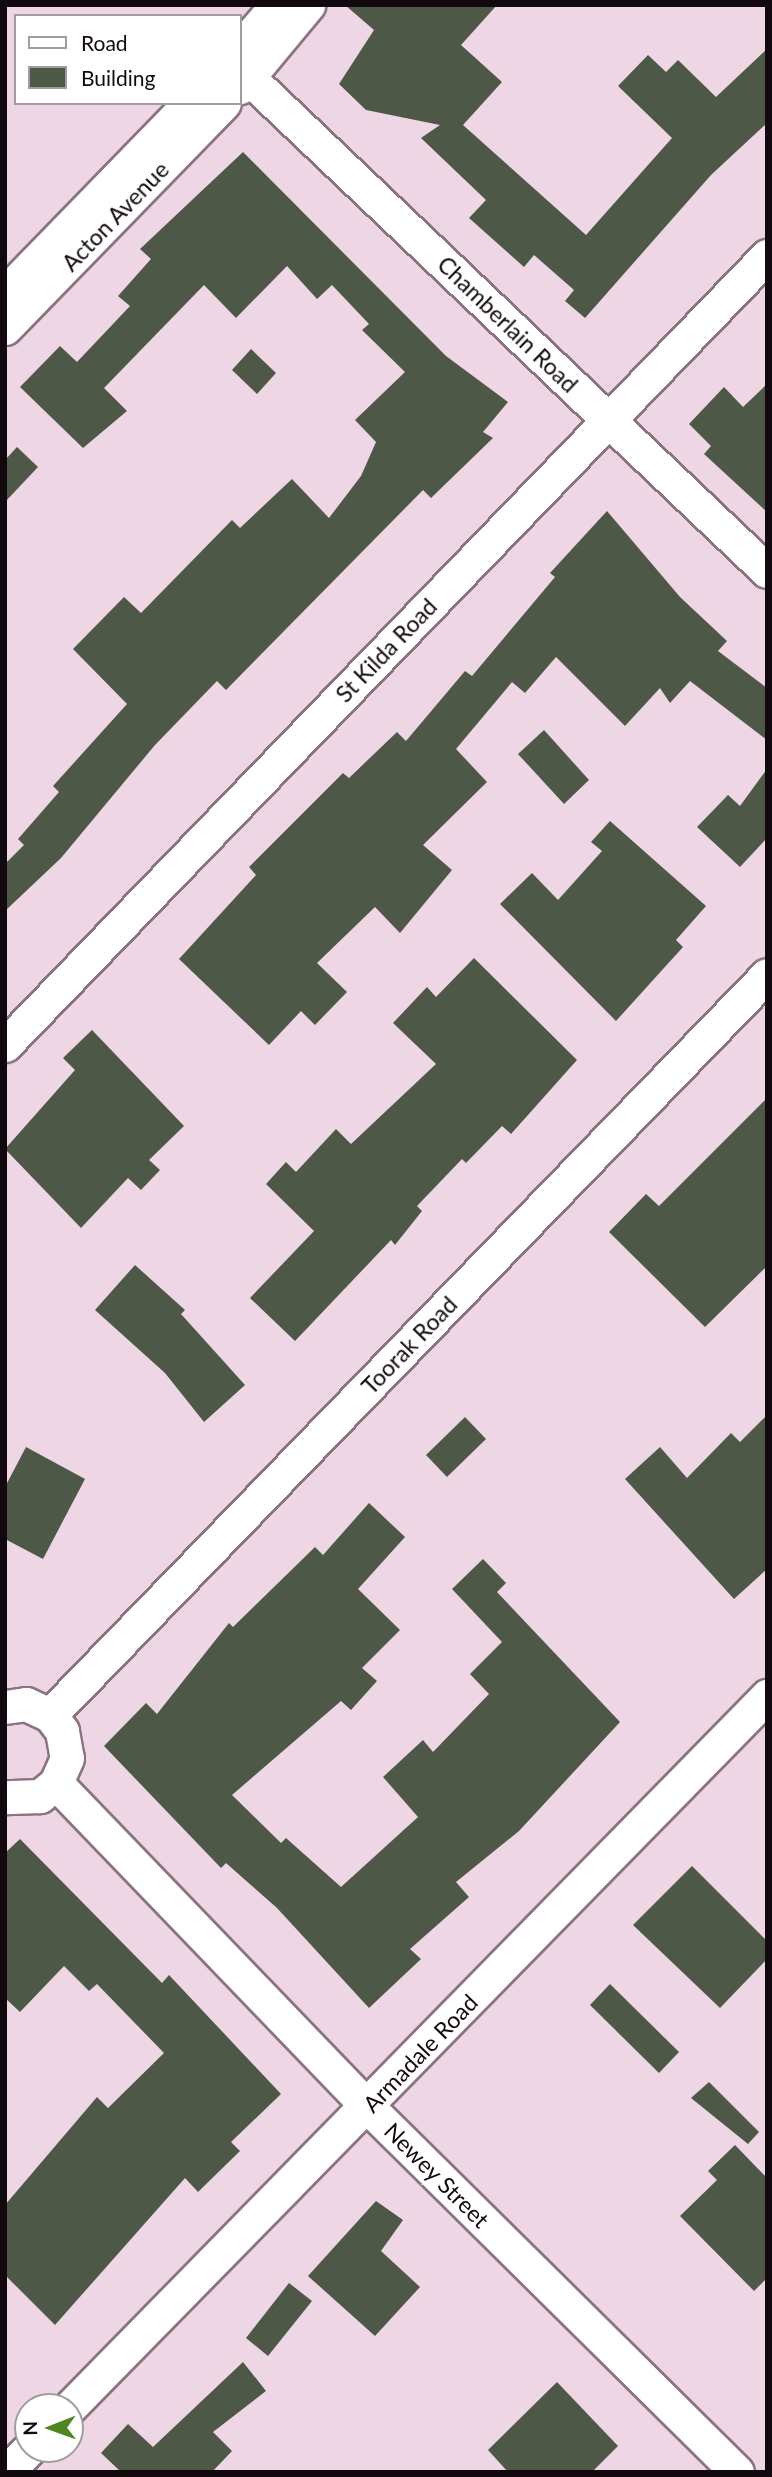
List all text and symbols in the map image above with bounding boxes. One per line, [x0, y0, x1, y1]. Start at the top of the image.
legend [14, 14, 242, 105]
text: Road [81, 30, 128, 55]
text: Building [81, 65, 156, 90]
street label: Acton Avenue [56, 155, 174, 277]
street label: Chamberlain Road [432, 250, 584, 398]
street label: St Kilda Road [330, 592, 442, 708]
street label: Toorak Road [356, 1290, 462, 1400]
street label: Armadale Road [357, 1988, 483, 2118]
street label: Newey Street [379, 2117, 495, 2233]
north arrow [14, 2393, 84, 2463]
text: N [18, 2421, 41, 2436]

